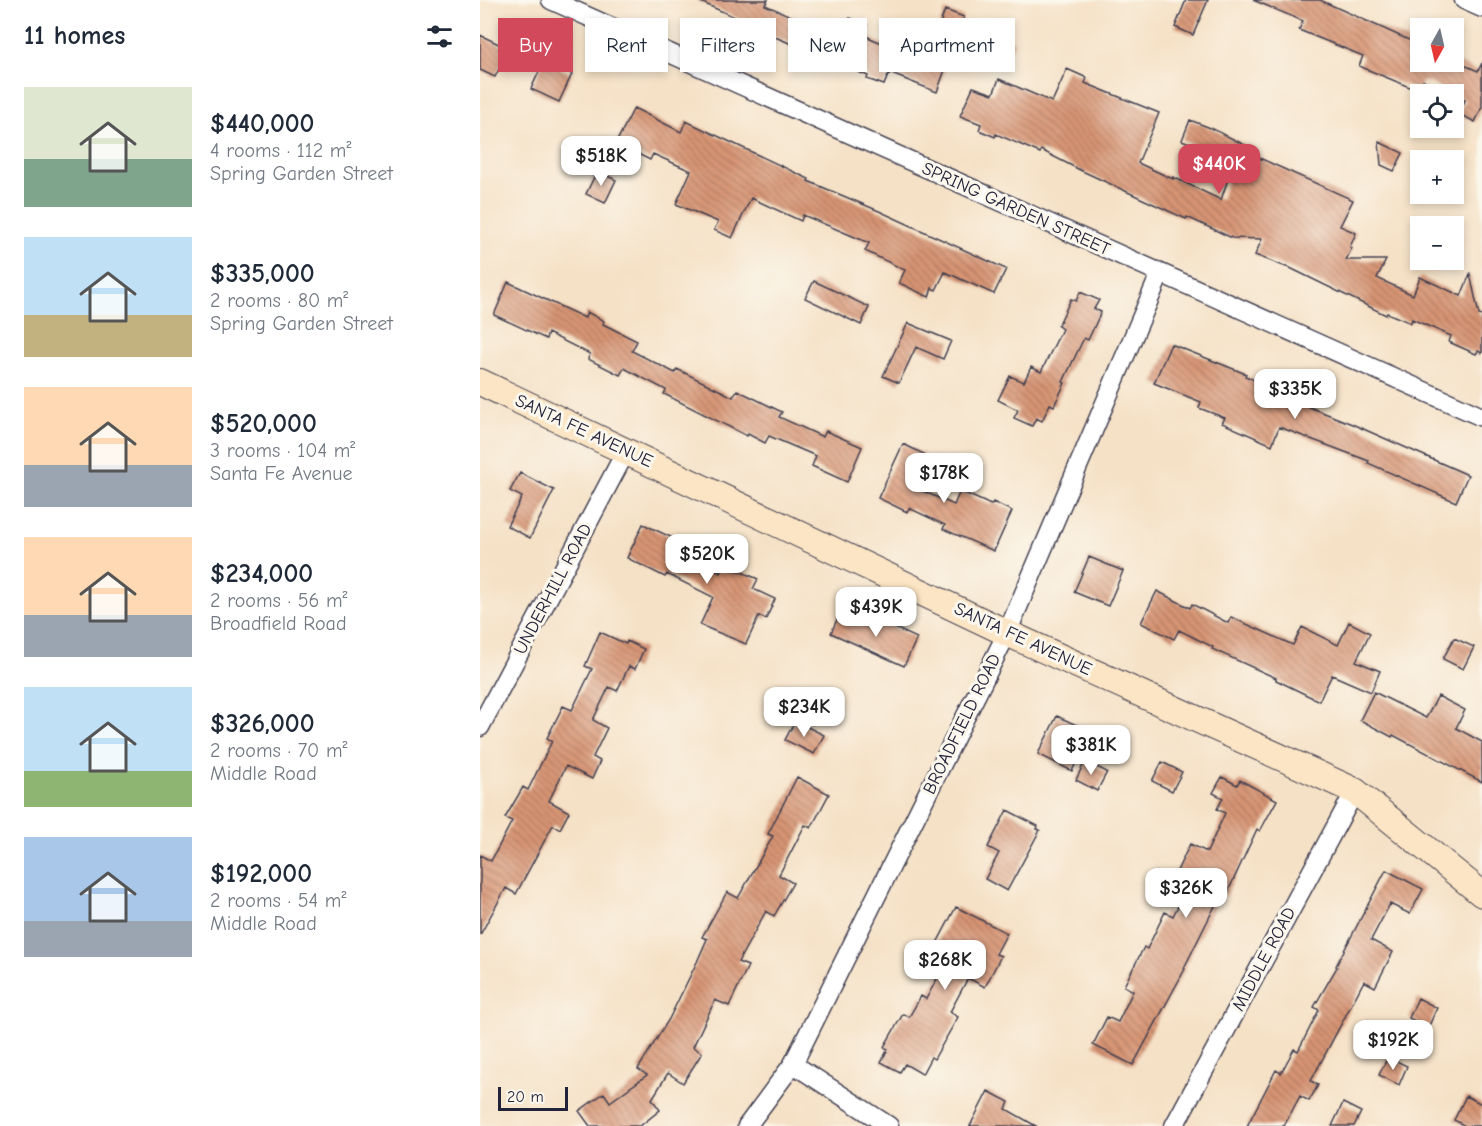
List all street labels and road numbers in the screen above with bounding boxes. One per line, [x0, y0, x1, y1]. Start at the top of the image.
street label: SPRING GARDEN STREET [919, 158, 1114, 260]
street label: SANTA FE AVENUE [512, 390, 656, 472]
street label: UNDERHILL ROAD [510, 520, 596, 658]
street label: SANTA FE AVENUE [951, 598, 1095, 680]
street label: BROADFIELD ROAD [919, 650, 1005, 798]
street label: MIDDLE ROAD [1228, 903, 1300, 1015]

